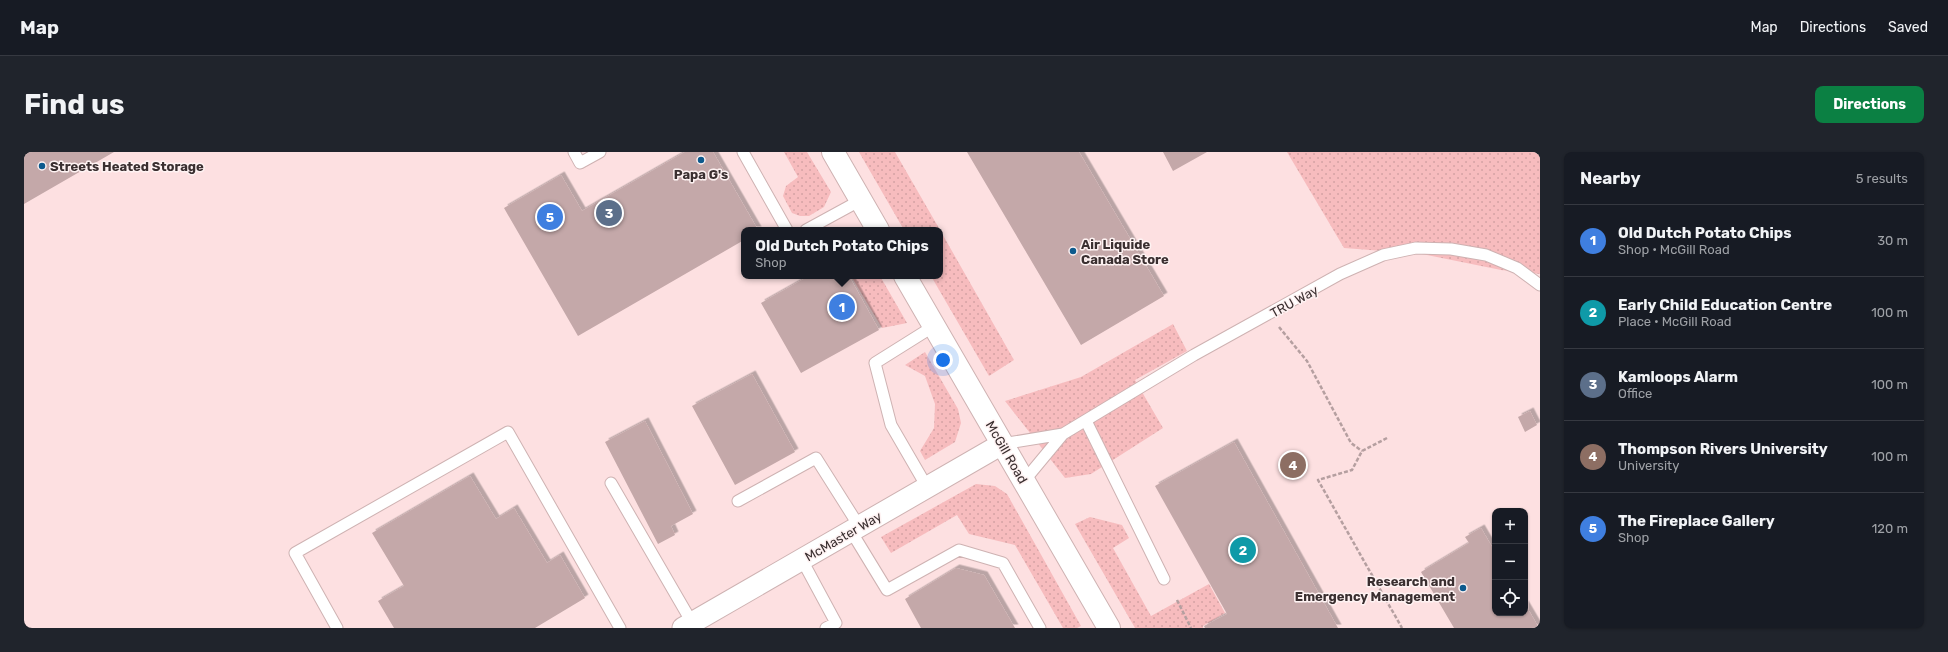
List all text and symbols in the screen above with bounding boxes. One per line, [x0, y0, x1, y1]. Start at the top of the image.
text: Map [20, 16, 59, 39]
text: Map [1751, 19, 1778, 36]
text: Directions [1800, 19, 1866, 36]
text: Saved [1888, 19, 1928, 36]
button: Directions [1815, 86, 1924, 123]
text: Find us [24, 88, 124, 121]
marker: Papa G's [696, 155, 706, 165]
place label: Streets Heated Storage [50, 159, 204, 174]
marker: Streets Heated Storage [37, 161, 47, 171]
place label: Papa G's [674, 167, 728, 182]
text: Nearby [1580, 168, 1641, 188]
text: 5 results [1856, 171, 1908, 186]
pin: 3 [596, 198, 622, 228]
pin: 5 [537, 202, 563, 232]
text: Old Dutch Potato Chips [1618, 224, 1791, 242]
popup [741, 227, 943, 279]
text: 1 [1590, 233, 1596, 248]
text: 30 m [1877, 233, 1908, 248]
text: Old Dutch Potato Chips [755, 237, 929, 255]
place label: Air Liquide Canada Store [1081, 237, 1169, 267]
text: Shop · McGill Road [1618, 242, 1730, 257]
marker: Air Liquide Canada Store [1068, 246, 1078, 256]
text: Shop [755, 255, 786, 270]
street label: TRU Way [1268, 282, 1321, 321]
pin: 1 [829, 292, 855, 322]
text: Early Child Education Centre [1618, 296, 1832, 314]
text: 2 [1589, 305, 1597, 320]
text: 100 m [1871, 305, 1908, 320]
text: Place · McGill Road [1618, 314, 1732, 329]
your location [933, 350, 953, 370]
text: Kamloops Alarm [1618, 368, 1738, 386]
text: 3 [1589, 377, 1597, 392]
text: 100 m [1871, 377, 1908, 392]
text: Office [1618, 386, 1652, 401]
street label: McGill Road [983, 418, 1031, 486]
text: Thompson Rivers University [1618, 440, 1828, 458]
text: 4 [1589, 449, 1597, 464]
text: 100 m [1871, 449, 1908, 464]
pin: 4 [1280, 450, 1306, 480]
text: University [1618, 458, 1679, 473]
street label: McMaster Way [802, 508, 884, 564]
map controls [1492, 508, 1528, 616]
button: + [1492, 508, 1528, 544]
text: The Fireplace Gallery [1618, 512, 1775, 530]
text: 5 [1589, 521, 1597, 536]
text: 120 m [1872, 521, 1908, 536]
text: Shop [1618, 530, 1649, 545]
pin: 2 [1230, 535, 1256, 565]
button: − [1492, 544, 1528, 580]
place label: Research and Emergency Management [1295, 574, 1455, 604]
button: locate [1492, 580, 1528, 616]
marker: Research and Emergency Management [1458, 583, 1468, 593]

